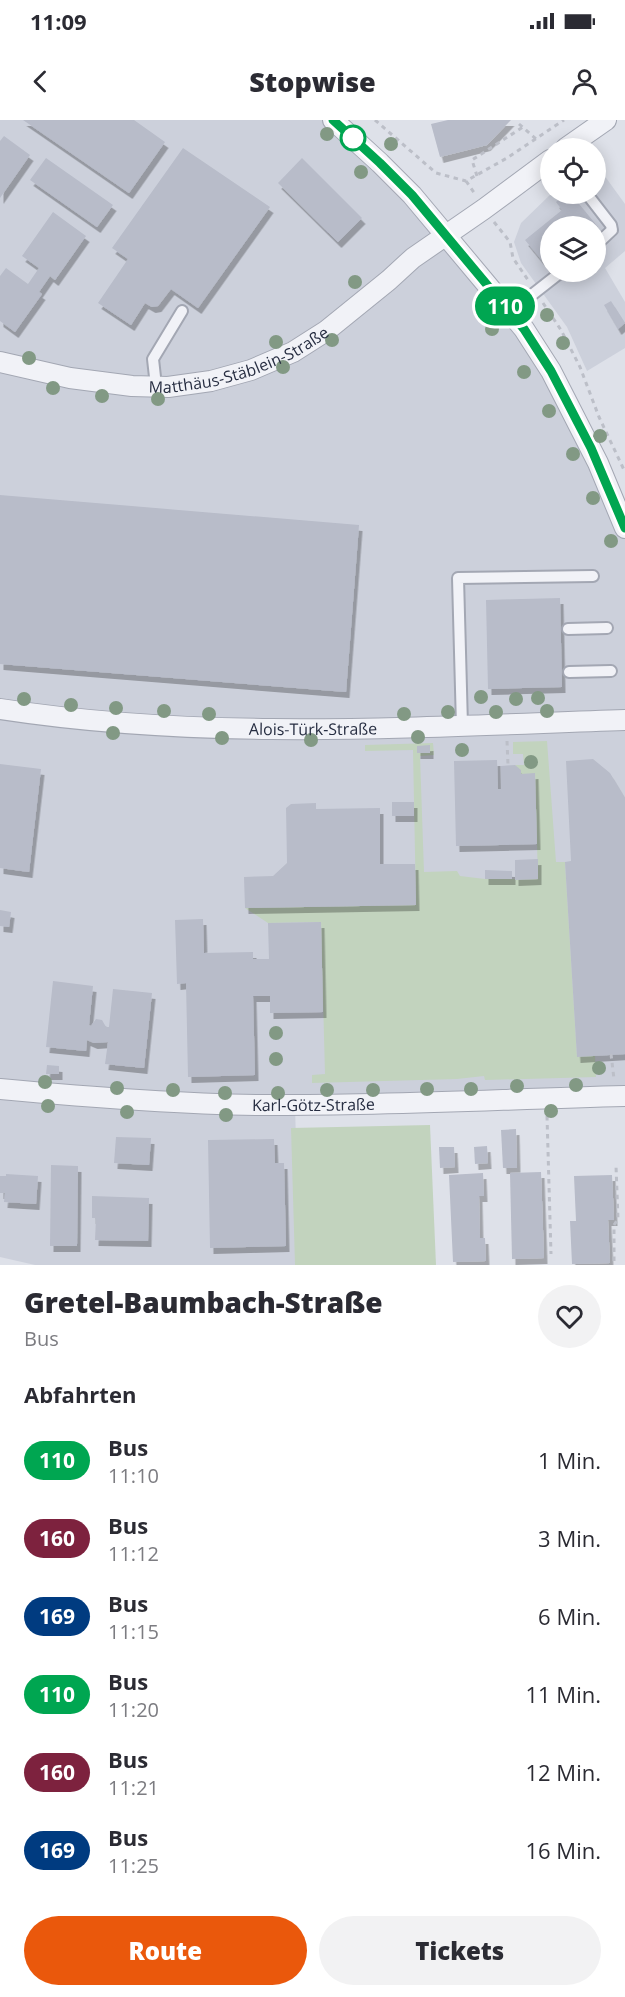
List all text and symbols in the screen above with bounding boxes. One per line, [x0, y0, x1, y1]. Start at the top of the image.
text: 11:09 [30, 6, 87, 36]
text: Stopwise [249, 63, 376, 100]
icon: back [24, 65, 57, 98]
icon: person [568, 65, 601, 98]
unlabelled marker [340, 125, 366, 151]
map controls [540, 138, 606, 282]
button: locate [540, 138, 606, 204]
button: layers [540, 216, 606, 282]
line badge: 110 [470, 286, 540, 326]
text: 110 [487, 292, 523, 320]
street label: Matthäus-Stäblein-Straße [148, 321, 333, 398]
street label: Alois-Türk-Straße [249, 717, 377, 740]
street label: Karl-Götz-Straße [252, 1093, 375, 1116]
text: Gretel-Baumbach-Straße [24, 1283, 383, 1321]
button: heart [538, 1285, 601, 1348]
text: Bus [24, 1325, 59, 1352]
text: Abfahrten [24, 1379, 136, 1409]
text: Bus [108, 1432, 148, 1462]
text: 1 Min. [538, 1445, 601, 1475]
text: 110 [39, 1446, 75, 1474]
text: 11:10 [108, 1462, 159, 1489]
text: Bus [108, 1510, 148, 1540]
text: 3 Min. [538, 1523, 601, 1553]
text: 160 [39, 1524, 75, 1552]
text: 11:12 [108, 1540, 159, 1567]
text: Bus [108, 1588, 148, 1618]
text: 6 Min. [538, 1601, 601, 1631]
text: 169 [39, 1602, 75, 1630]
text: 11:15 [108, 1618, 159, 1645]
text: Bus [108, 1666, 148, 1696]
text: 11 Min. [526, 1679, 601, 1709]
text: 110 [39, 1680, 75, 1708]
text: 11:20 [108, 1696, 159, 1723]
text: Bus [108, 1744, 148, 1774]
text: 12 Min. [526, 1757, 601, 1787]
text: 160 [39, 1758, 75, 1786]
text: 11:21 [108, 1774, 159, 1801]
text: Bus [108, 1822, 148, 1852]
text: 16 Min. [526, 1835, 601, 1865]
text: 169 [39, 1836, 75, 1864]
text: 11:25 [108, 1852, 159, 1879]
button: Route [24, 1916, 307, 1985]
button: Tickets [319, 1916, 601, 1985]

